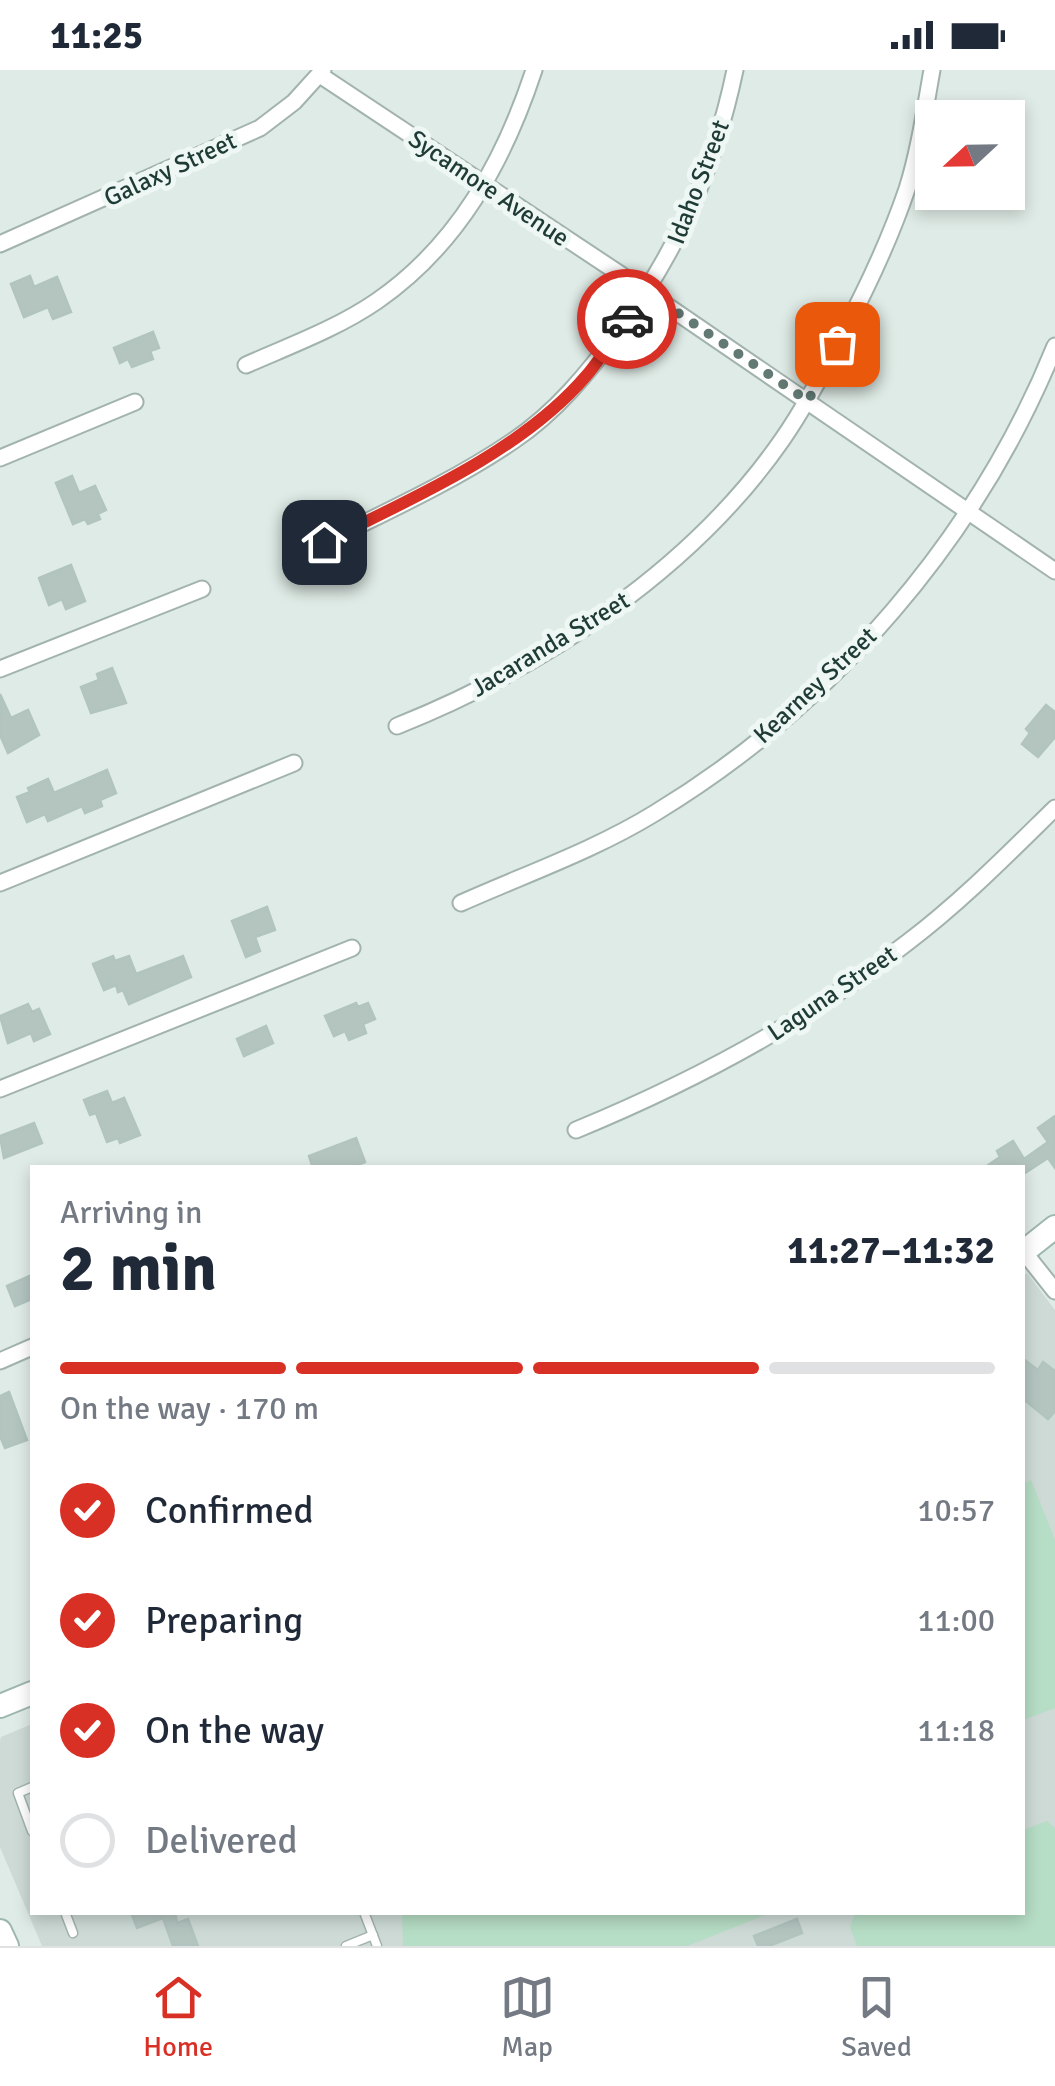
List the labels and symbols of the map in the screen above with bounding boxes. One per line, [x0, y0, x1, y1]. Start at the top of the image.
north arrow [915, 100, 1025, 210]
street label: Idaho Street [660, 115, 736, 248]
street label: Sycamore Avenue [403, 123, 575, 253]
street label: Galaxy Street [99, 125, 241, 213]
courier [577, 269, 677, 369]
pin [795, 302, 880, 387]
pin [282, 500, 367, 585]
street label: Jacaranda Street [465, 584, 635, 704]
street label: Kearney Street [747, 620, 883, 750]
street label: Laguna Street [761, 938, 903, 1048]

